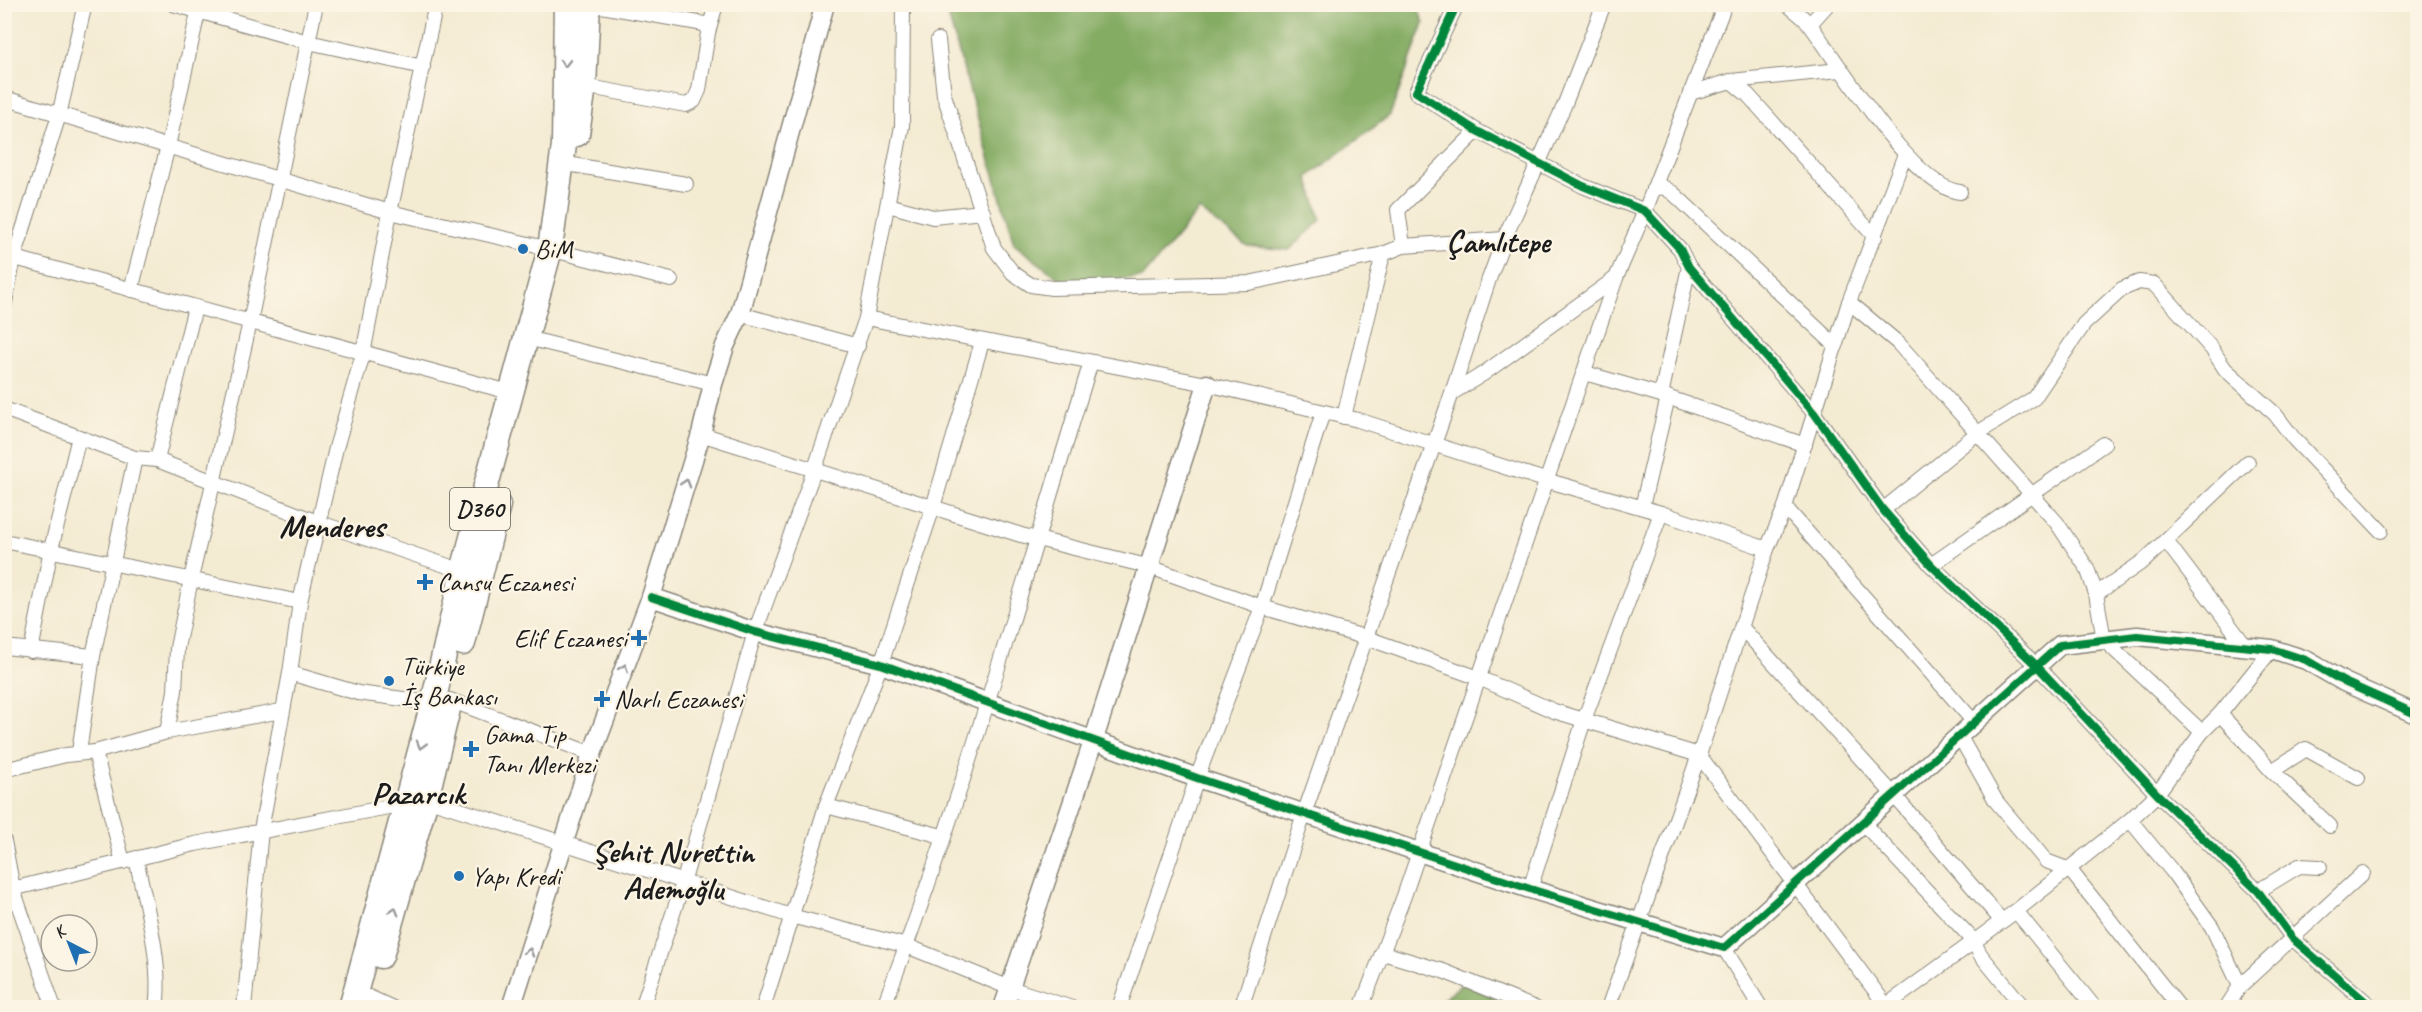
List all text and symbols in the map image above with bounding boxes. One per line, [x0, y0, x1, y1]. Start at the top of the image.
one-way arrow [559, 58, 571, 67]
district label: Çamlıtepe [1446, 221, 1552, 262]
place label: BiM [535, 233, 575, 266]
marker: BiM [516, 242, 530, 256]
one-way arrow [679, 478, 691, 489]
road number: D360 [450, 488, 510, 530]
district label: Menderes [279, 506, 388, 547]
place label: Cansu Eczanesi [437, 566, 576, 599]
marker: Cansu Eczanesi [418, 575, 432, 589]
place label: Elif Eczanesi [514, 622, 630, 655]
marker: Elif Eczanesi [632, 631, 646, 645]
place label: Türkiye İş Bankası [401, 650, 498, 713]
one-way arrow [617, 663, 630, 673]
marker: Türkiye İş Bankası [382, 674, 396, 688]
place label: Narlı Eczanesi [614, 683, 745, 716]
marker: Narlı Eczanesi [595, 692, 609, 706]
place label: Gama Tıp Tanı Merkezi [484, 718, 598, 781]
one-way arrow [416, 739, 428, 749]
marker: Gama Tıp Tanı Merkezi [462, 740, 480, 758]
district label: Pazarcık [372, 773, 467, 814]
district label: Şehit Nurettin Ademoğlu [592, 831, 756, 909]
place label: Yapı Kredi [471, 860, 564, 893]
marker: Yapı Kredi [452, 869, 466, 883]
one-way arrow [387, 906, 399, 917]
north arrow [39, 913, 99, 973]
text: K [50, 920, 72, 943]
one-way arrow [521, 947, 534, 958]

